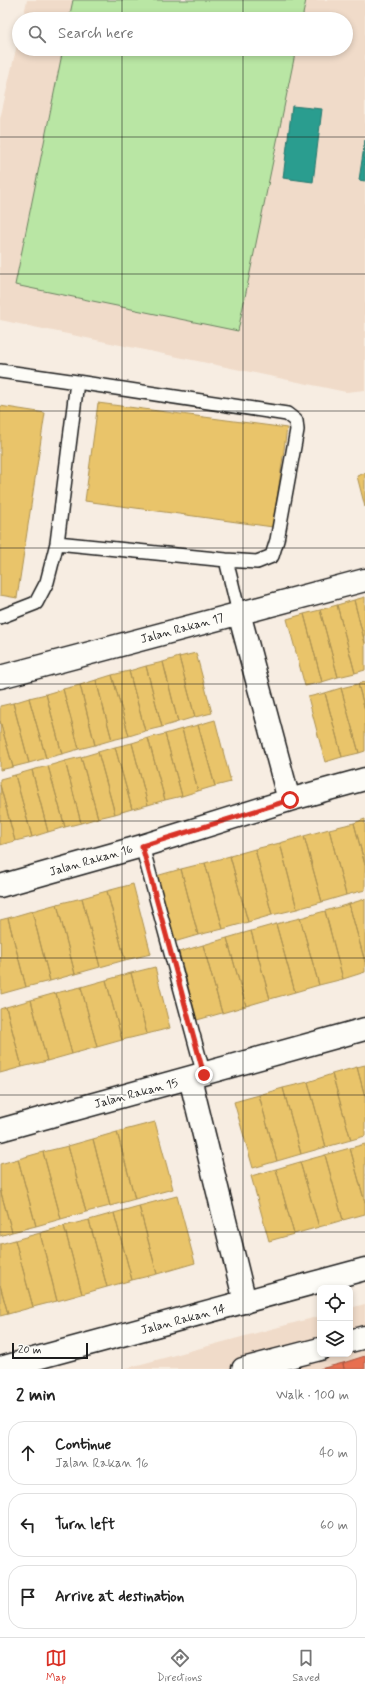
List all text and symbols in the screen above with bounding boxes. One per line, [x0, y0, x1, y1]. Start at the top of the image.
search box [12, 12, 353, 56]
icon: search [26, 23, 48, 45]
text: Search here [58, 24, 134, 44]
street label: Jalan Rakan 17 [139, 610, 226, 648]
route start [281, 791, 299, 809]
street label: Jalan Rakan 16 [48, 841, 135, 881]
route end [195, 1066, 213, 1084]
street label: Jalan Rakan 15 [93, 1075, 180, 1113]
map controls [317, 1285, 353, 1357]
button: locate [317, 1285, 353, 1321]
street label: Jalan Rakan 14 [139, 1301, 227, 1339]
button: layers [317, 1321, 353, 1357]
scale bar [12, 1341, 88, 1360]
text: 20 m [18, 1343, 41, 1357]
text: 2 min [16, 1384, 56, 1406]
text: Walk · 100 m [276, 1387, 349, 1404]
text: Continue [55, 1435, 111, 1455]
icon: ahead [17, 1442, 39, 1464]
text: 40 m [319, 1445, 348, 1462]
text: Jalan Rakan 16 [55, 1455, 148, 1472]
icon: left [17, 1514, 39, 1536]
text: Turn left [55, 1515, 115, 1535]
text: 60 m [320, 1517, 348, 1534]
icon: arrive [17, 1586, 39, 1608]
text: Arrive at destination [55, 1587, 184, 1607]
tab: Map [45, 1647, 67, 1685]
tab: Directions [157, 1647, 202, 1685]
tab: Saved [292, 1647, 320, 1685]

